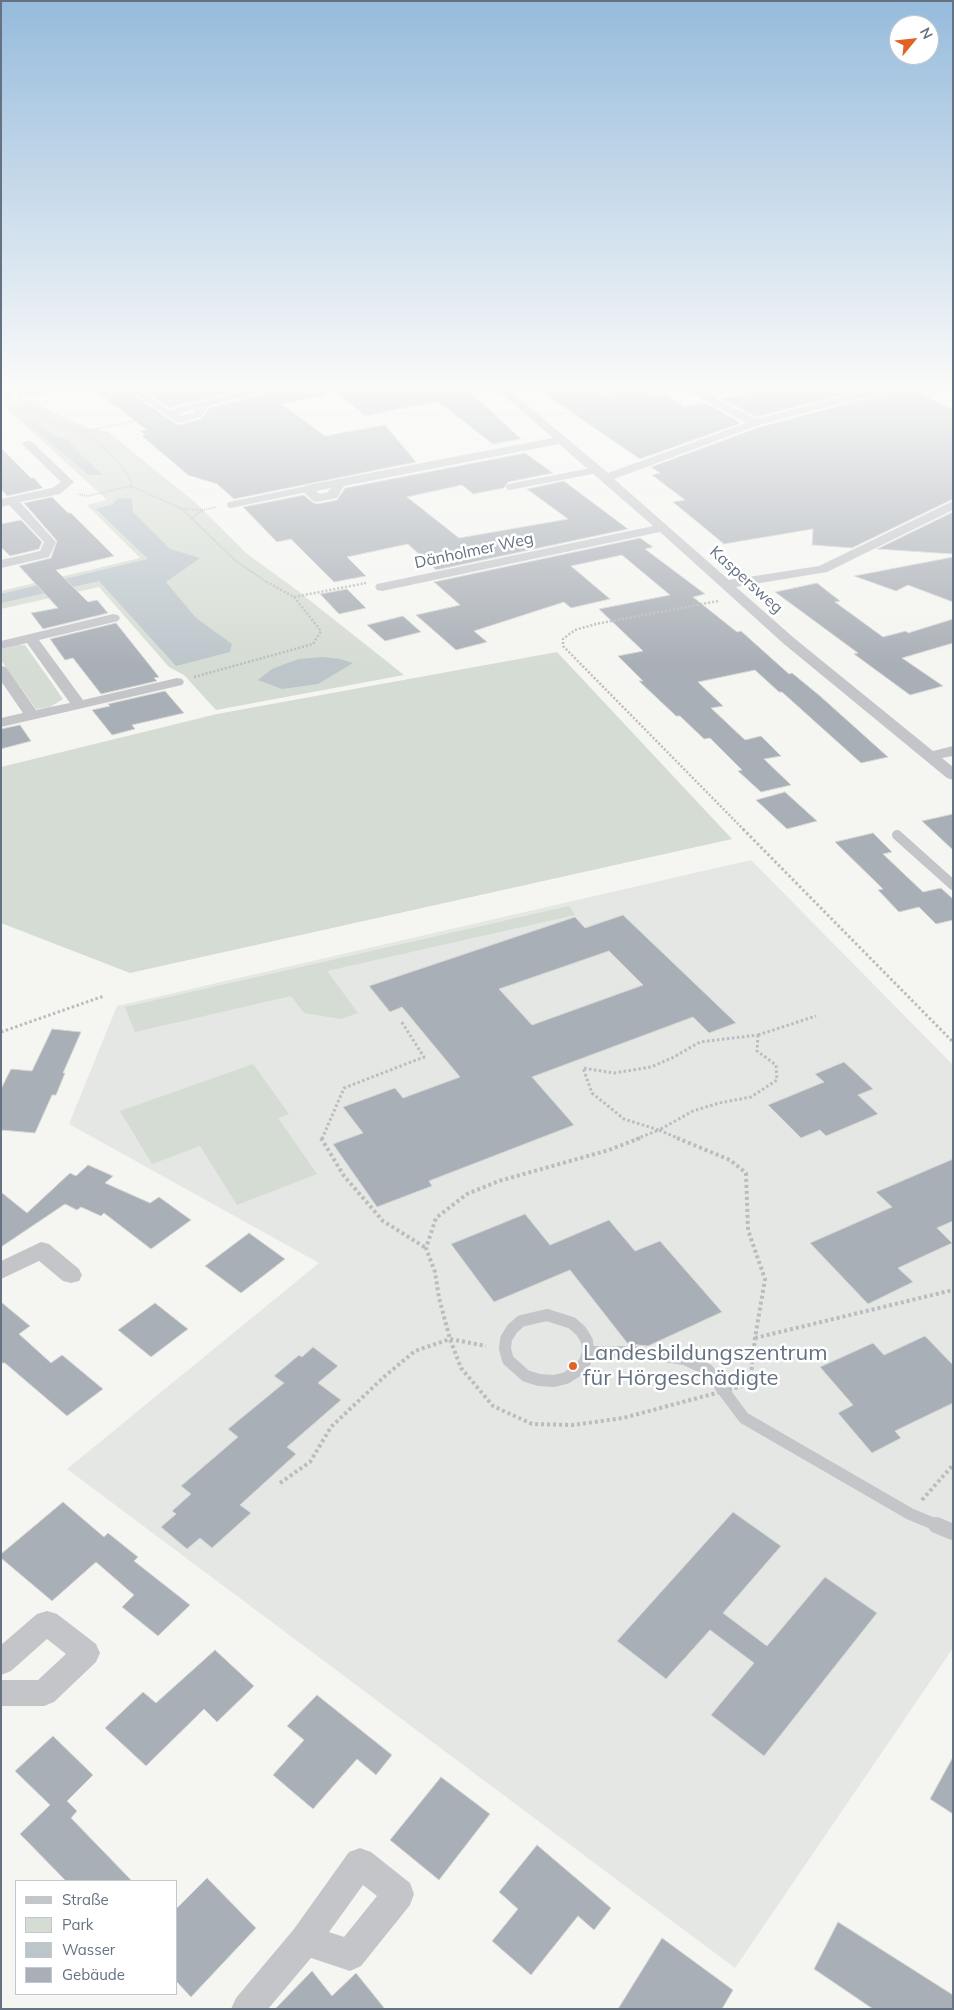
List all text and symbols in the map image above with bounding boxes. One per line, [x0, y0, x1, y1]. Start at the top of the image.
north arrow [889, 15, 939, 65]
text: N [916, 25, 937, 42]
street label: Dänholmer Weg [413, 529, 535, 573]
street label: Kaspersweg [706, 542, 786, 618]
place label: Landesbildungszentrum für Hörgeschädigte [583, 1340, 827, 1392]
marker: Landesbildungszentrum für Hörgeschädigte [567, 1360, 579, 1372]
legend [15, 1880, 178, 1995]
text: Straße [62, 1890, 109, 1909]
text: Park [62, 1915, 94, 1934]
text: Wasser [62, 1940, 115, 1959]
text: Gebäude [62, 1965, 125, 1984]

